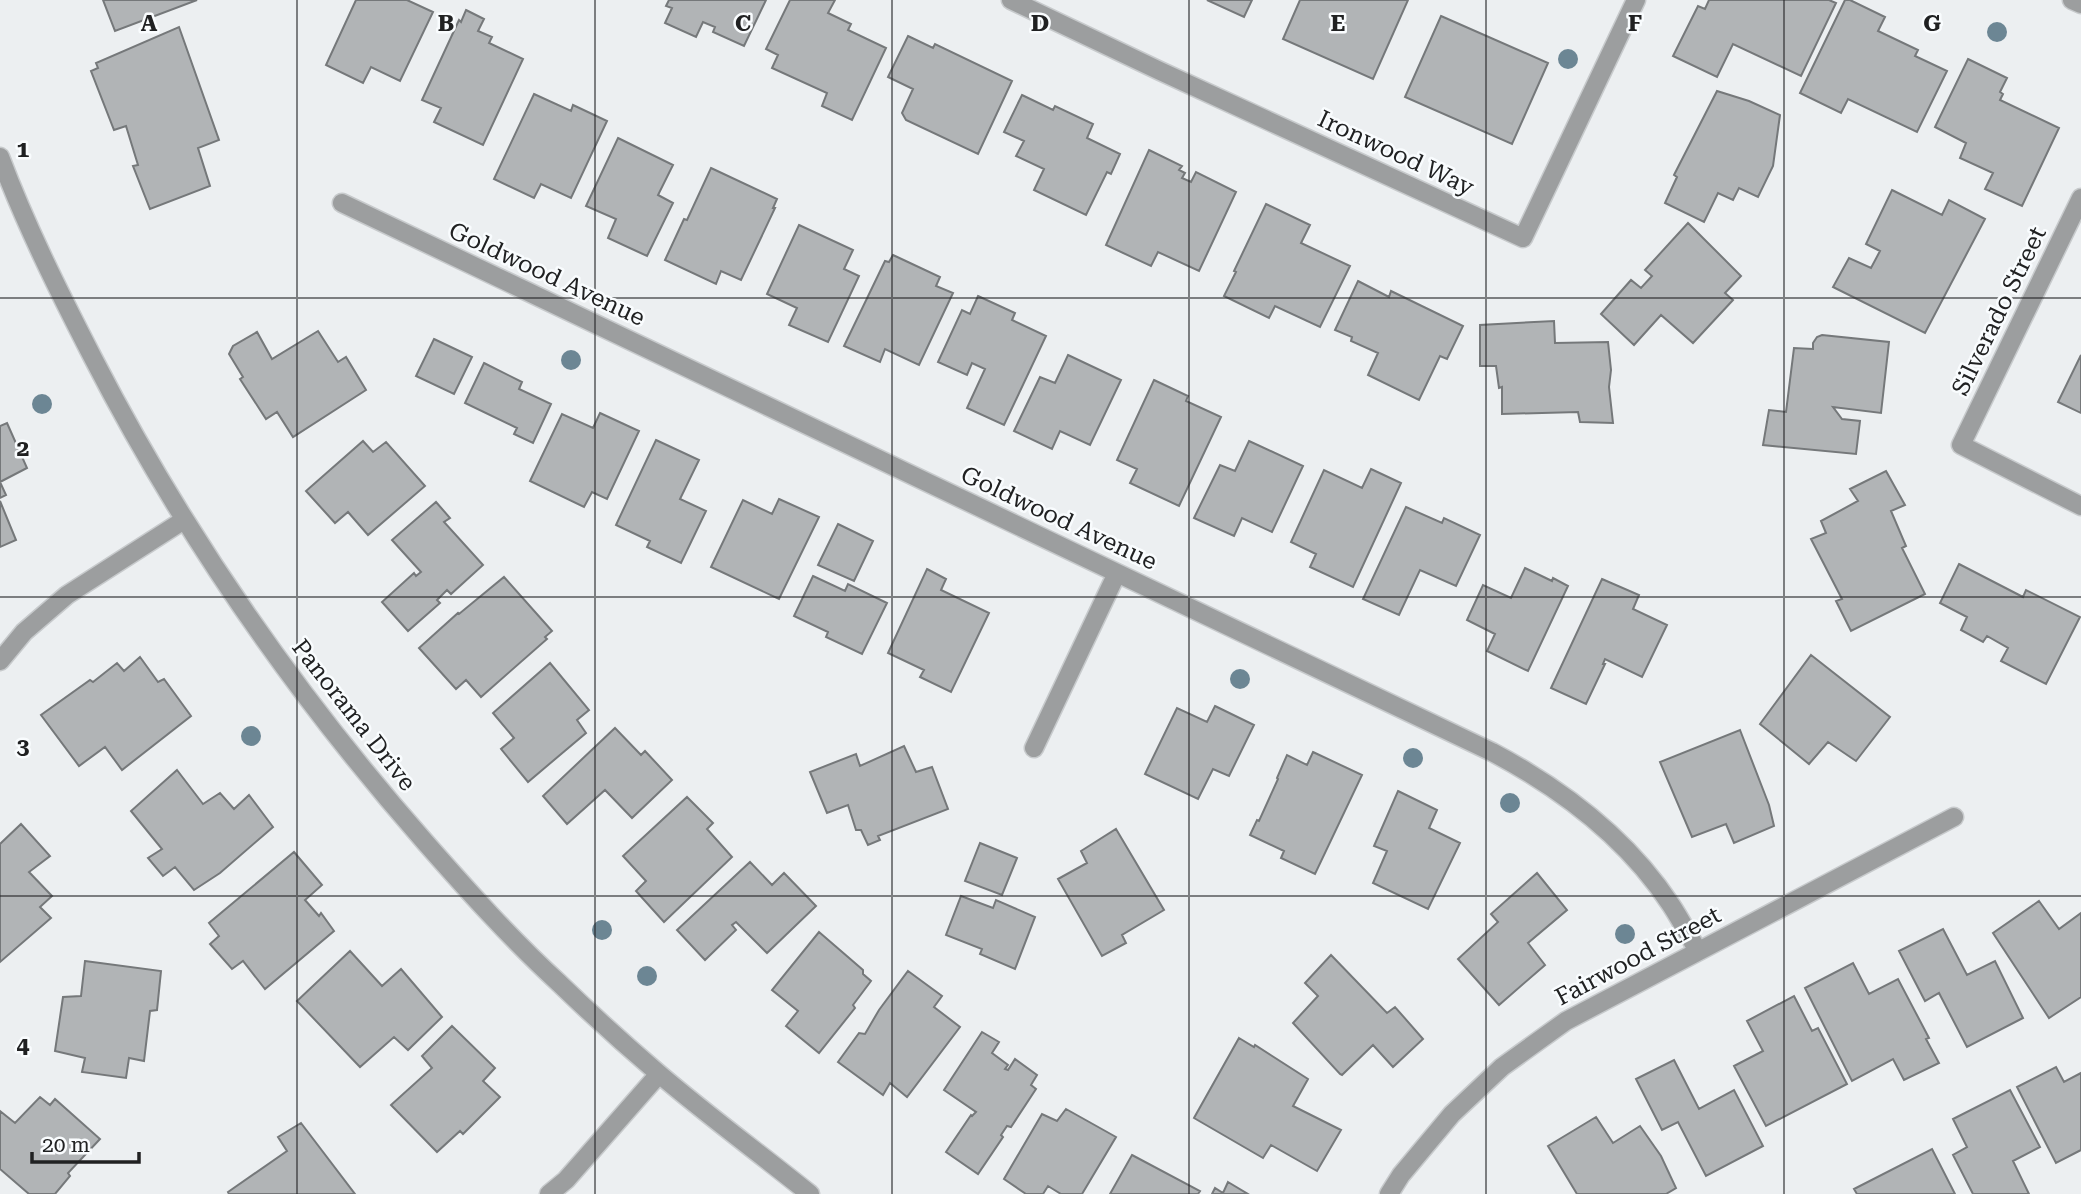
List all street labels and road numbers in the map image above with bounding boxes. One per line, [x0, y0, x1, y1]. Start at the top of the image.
street label: Ironwood Way [1314, 105, 1479, 202]
street label: Goldwood Avenue [445, 216, 649, 332]
street label: Silverado Street [1946, 222, 2052, 400]
street label: Goldwood Avenue [957, 460, 1161, 576]
street label: Panorama Drive [286, 634, 422, 796]
street label: Fairwood Street [1550, 901, 1726, 1011]

